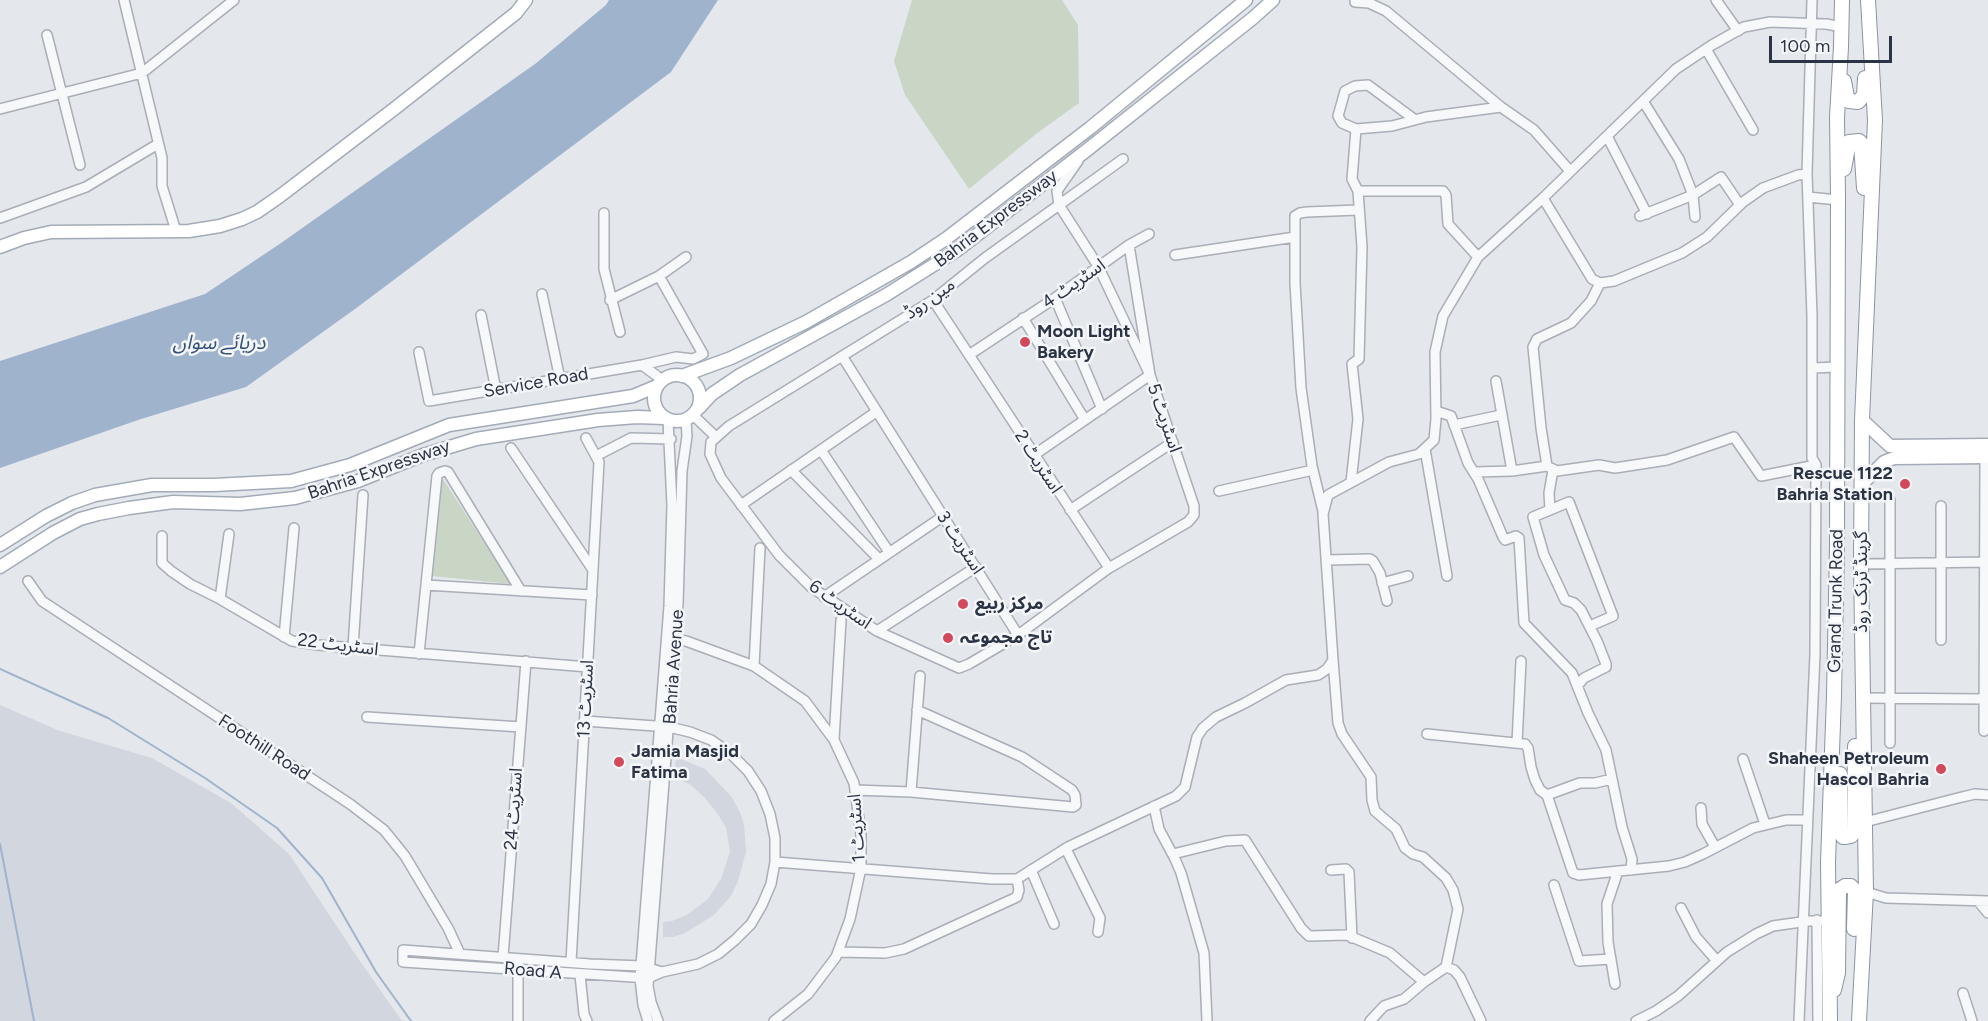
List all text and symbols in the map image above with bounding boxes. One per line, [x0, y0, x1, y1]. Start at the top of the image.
scale bar [1772, 24, 1895, 62]
text: 100 m [1780, 35, 1830, 57]
street label: Bahria Expressway [930, 166, 1062, 272]
street label: اسٹریٹ 4 [1038, 254, 1110, 314]
street label: مین روڈ [900, 274, 960, 324]
place label: Moon Light Bakery [1037, 321, 1131, 364]
water label: دریائے سواں [173, 331, 265, 355]
marker: Moon Light Bakery [1018, 335, 1032, 349]
street label: Service Road [482, 363, 590, 403]
street label: اسٹریٹ 5 [1142, 381, 1186, 455]
street label: اسٹریٹ 2 [1010, 426, 1066, 498]
street label: Bahria Expressway [305, 436, 453, 504]
place label: Rescue 1122 Bahria Station [1776, 463, 1893, 506]
marker: Rescue 1122 Bahria Station [1898, 477, 1912, 491]
street label: اسٹریٹ 3 [932, 507, 988, 579]
street label: Grand Trunk Road [1824, 529, 1848, 673]
street label: گرینڈ ٹرنک روڈ [1851, 531, 1873, 633]
street label: اسٹریٹ 6 [805, 576, 875, 634]
place label: مرکز ربیع [975, 593, 1044, 615]
marker: مرکز ربیع [956, 597, 970, 611]
street label: Bahria Avenue [659, 609, 689, 725]
place label: تاج مجموعہ [960, 627, 1052, 649]
street label: اسٹریٹ 22 [296, 629, 380, 661]
marker: تاج مجموعہ [941, 631, 955, 645]
street label: اسٹریٹ 13 [573, 659, 599, 739]
street label: Foothill Road [214, 710, 314, 786]
place label: Jamia Masjid Fatima [631, 741, 739, 783]
place label: Shaheen Petroleum Hascol Bahria [1768, 748, 1929, 790]
marker: Jamia Masjid Fatima [612, 755, 626, 769]
marker: Shaheen Petroleum Hascol Bahria [1934, 762, 1948, 776]
street label: اسٹریٹ 24 [500, 767, 528, 851]
street label: اسٹریٹ 1 [844, 793, 870, 863]
street label: Road A [503, 958, 563, 984]

